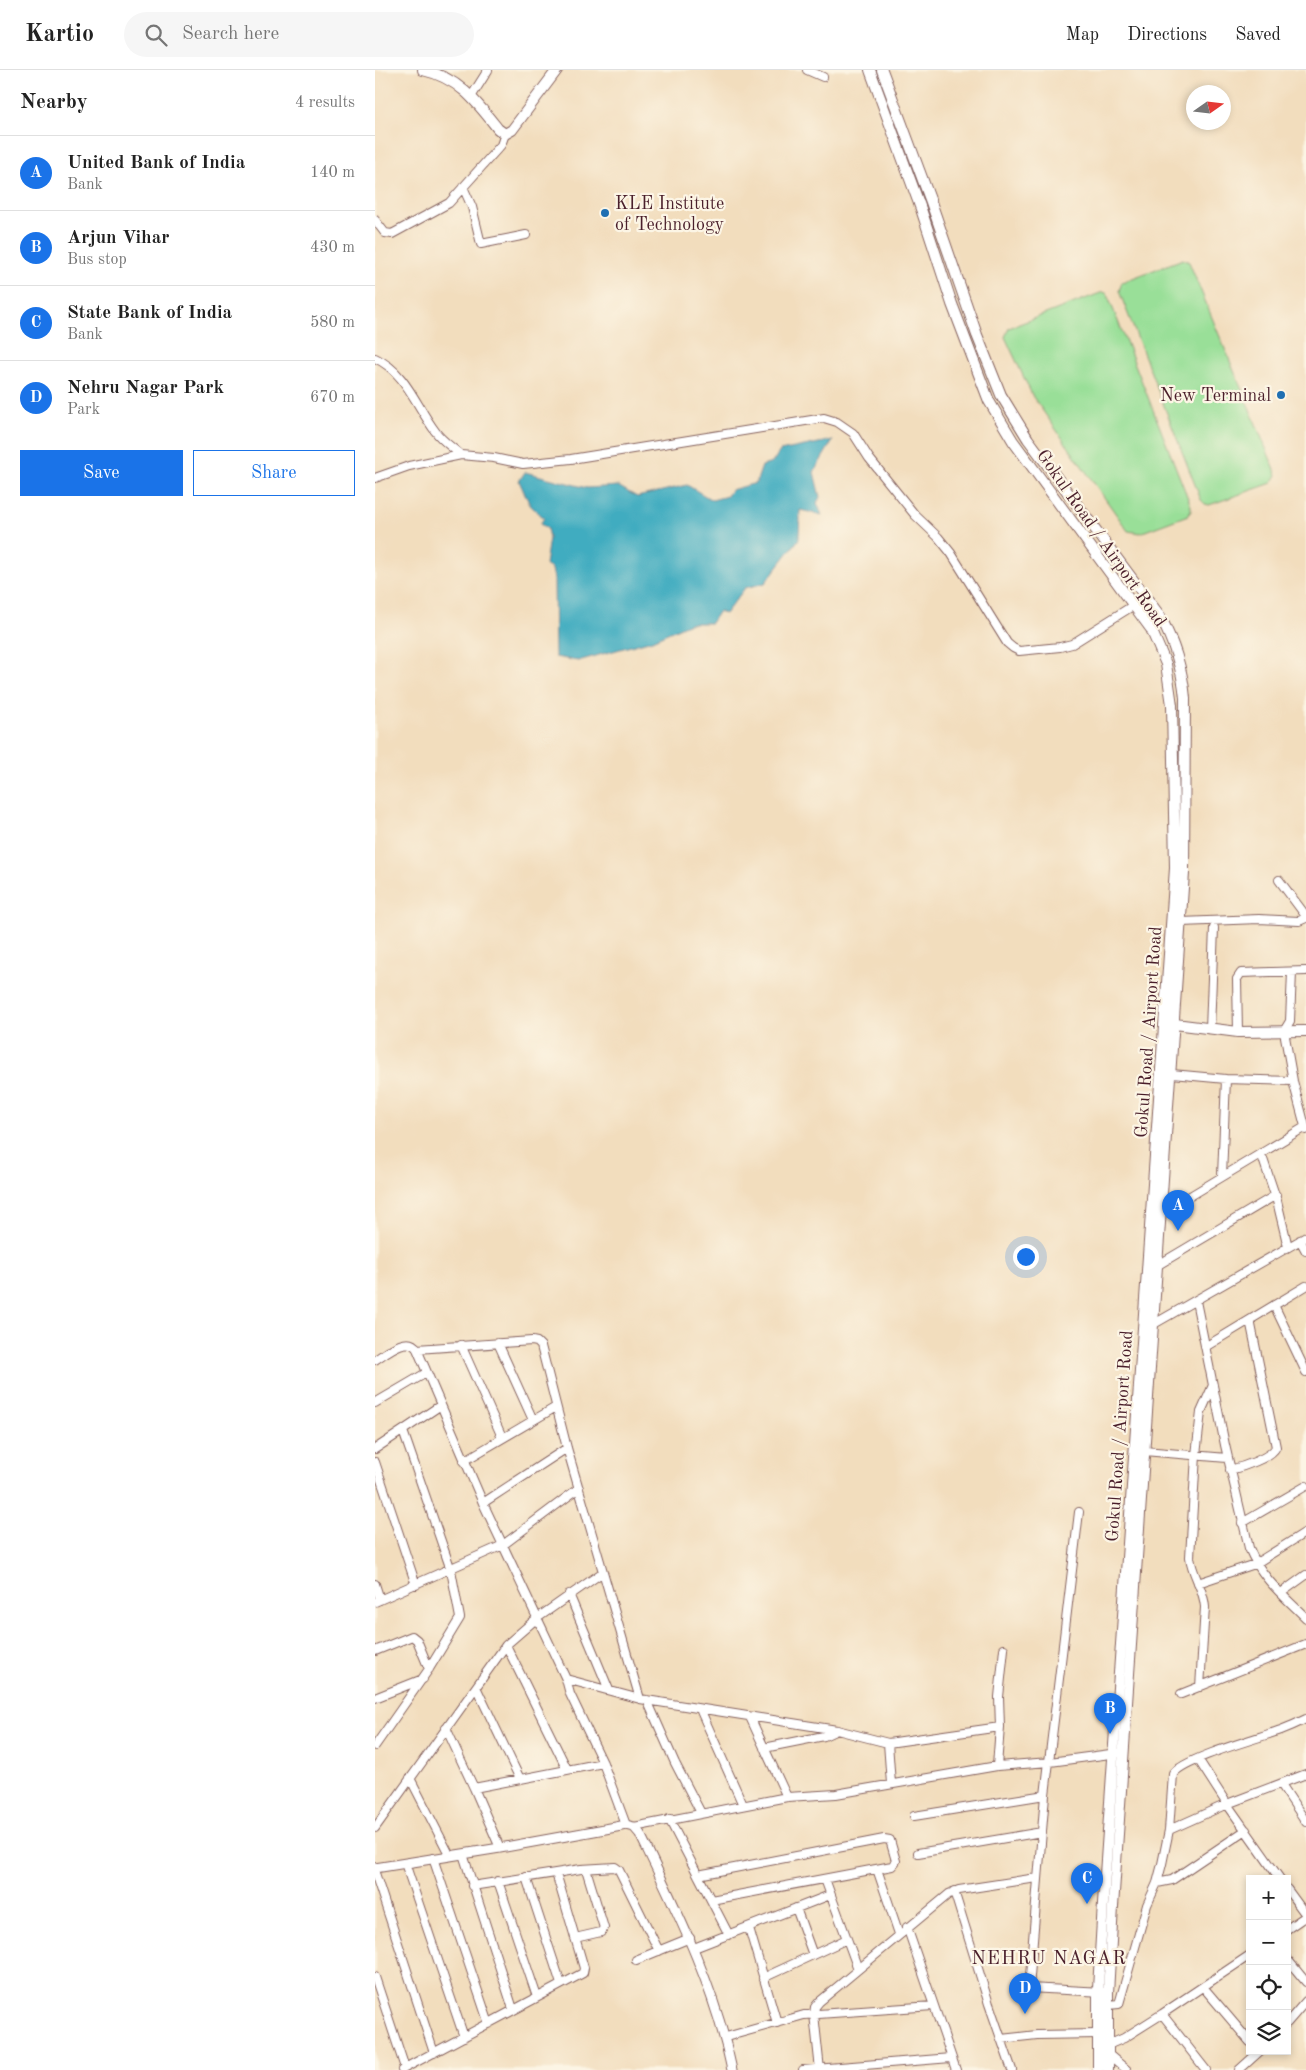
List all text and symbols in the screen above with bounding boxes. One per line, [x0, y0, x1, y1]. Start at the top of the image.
search box [124, 12, 474, 57]
icon: search [142, 21, 170, 49]
text: Kartio [25, 23, 94, 47]
text: Search here [182, 25, 279, 44]
text: Map [1066, 26, 1099, 44]
text: Directions [1127, 26, 1207, 44]
text: Saved [1235, 26, 1281, 44]
north arrow [1186, 85, 1231, 130]
text: Nearby [20, 92, 88, 113]
text: 4 results [295, 95, 355, 111]
text: United Bank of India [67, 154, 245, 173]
text: A [30, 165, 42, 181]
text: 140 m [310, 165, 355, 181]
text: Bank [67, 177, 103, 193]
place label: KLE Institute of Technology [615, 195, 725, 234]
marker: KLE Institute of Technology [599, 207, 611, 219]
text: Arjun Vihar [67, 229, 170, 248]
text: B [30, 240, 42, 256]
text: 430 m [310, 240, 355, 256]
text: Bus stop [67, 252, 127, 268]
text: State Bank of India [67, 304, 232, 323]
text: C [31, 315, 41, 331]
text: 580 m [310, 315, 355, 331]
text: Bank [67, 327, 103, 343]
text: Nehru Nagar Park [67, 379, 224, 398]
place label: New Terminal [1160, 387, 1271, 405]
marker: New Terminal [1275, 389, 1287, 401]
text: D [30, 390, 42, 406]
text: 670 m [310, 390, 355, 406]
text: Park [67, 402, 100, 418]
street label: Gokul Road / Airport Road [1033, 447, 1169, 631]
button: Save [20, 450, 183, 496]
button: Share [193, 450, 355, 496]
street label: Gokul Road / Airport Road [1133, 926, 1165, 1139]
pin: A [1162, 1190, 1194, 1231]
your location [1013, 1244, 1039, 1270]
street label: Gokul Road / Airport Road [1104, 1330, 1136, 1543]
pin: B [1094, 1693, 1126, 1734]
pin: C [1071, 1863, 1103, 1904]
map controls [1246, 1875, 1291, 2055]
button: + [1246, 1875, 1291, 1920]
button: − [1246, 1920, 1291, 1965]
district label: NEHRU NAGAR [971, 1950, 1127, 1969]
button: locate [1246, 1965, 1291, 2010]
pin: D [1009, 1973, 1041, 2014]
button: layers [1246, 2010, 1291, 2055]

